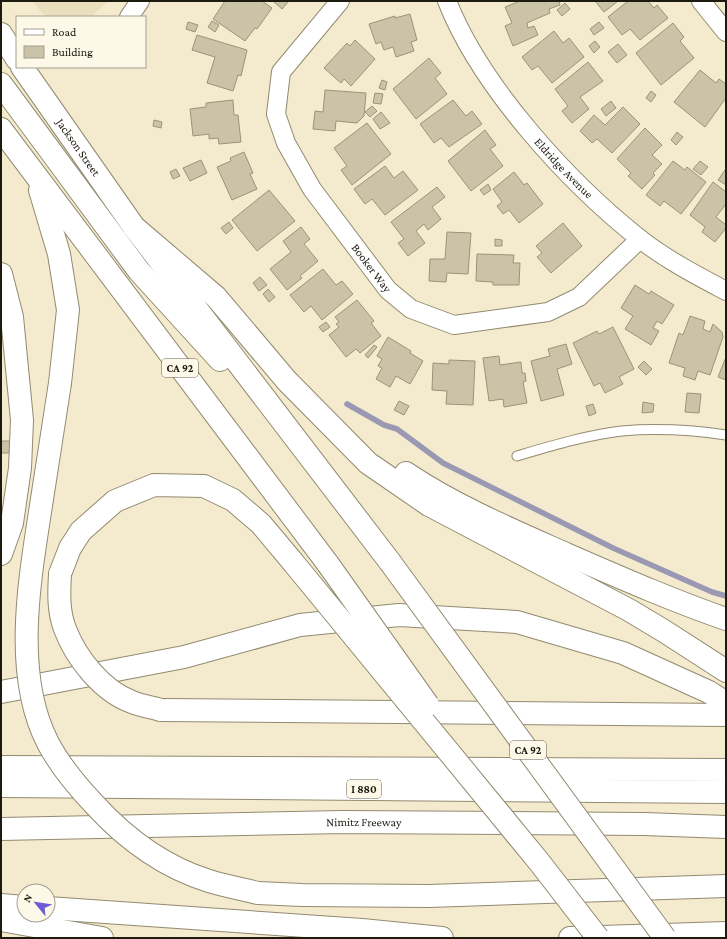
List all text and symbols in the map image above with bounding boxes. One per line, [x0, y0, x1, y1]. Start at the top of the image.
legend [16, 16, 146, 68]
text: Road [52, 25, 77, 39]
text: Building [52, 45, 93, 59]
street label: Jackson Street [53, 115, 104, 180]
street label: Eldridge Avenue [531, 135, 596, 201]
street label: Booker Way [349, 241, 395, 296]
road number: CA 92 [162, 359, 198, 377]
road number: CA 92 [510, 741, 546, 759]
road number: I 880 [347, 780, 381, 798]
street label: Nimitz Freeway [326, 815, 402, 829]
north arrow [16, 883, 56, 923]
text: N [20, 891, 35, 904]

